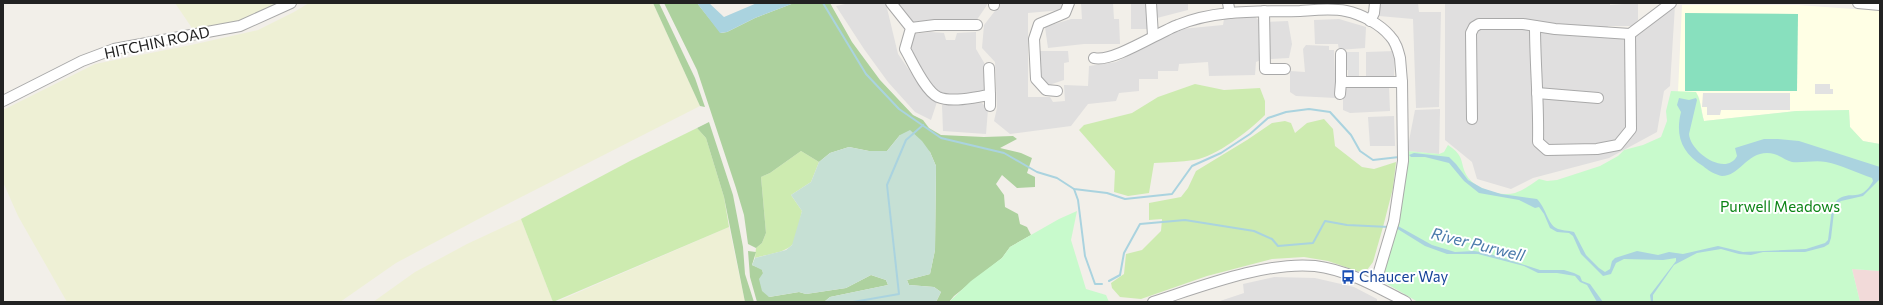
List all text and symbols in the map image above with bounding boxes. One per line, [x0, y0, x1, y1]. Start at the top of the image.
street label: HITCHIN ROAD [102, 22, 211, 62]
park label: Purwell Meadows [1720, 197, 1840, 215]
water label: River Purwell [1430, 223, 1528, 264]
place label: Chaucer Way [1359, 267, 1448, 285]
bus stop icon: Chaucer Way [1340, 269, 1356, 285]

